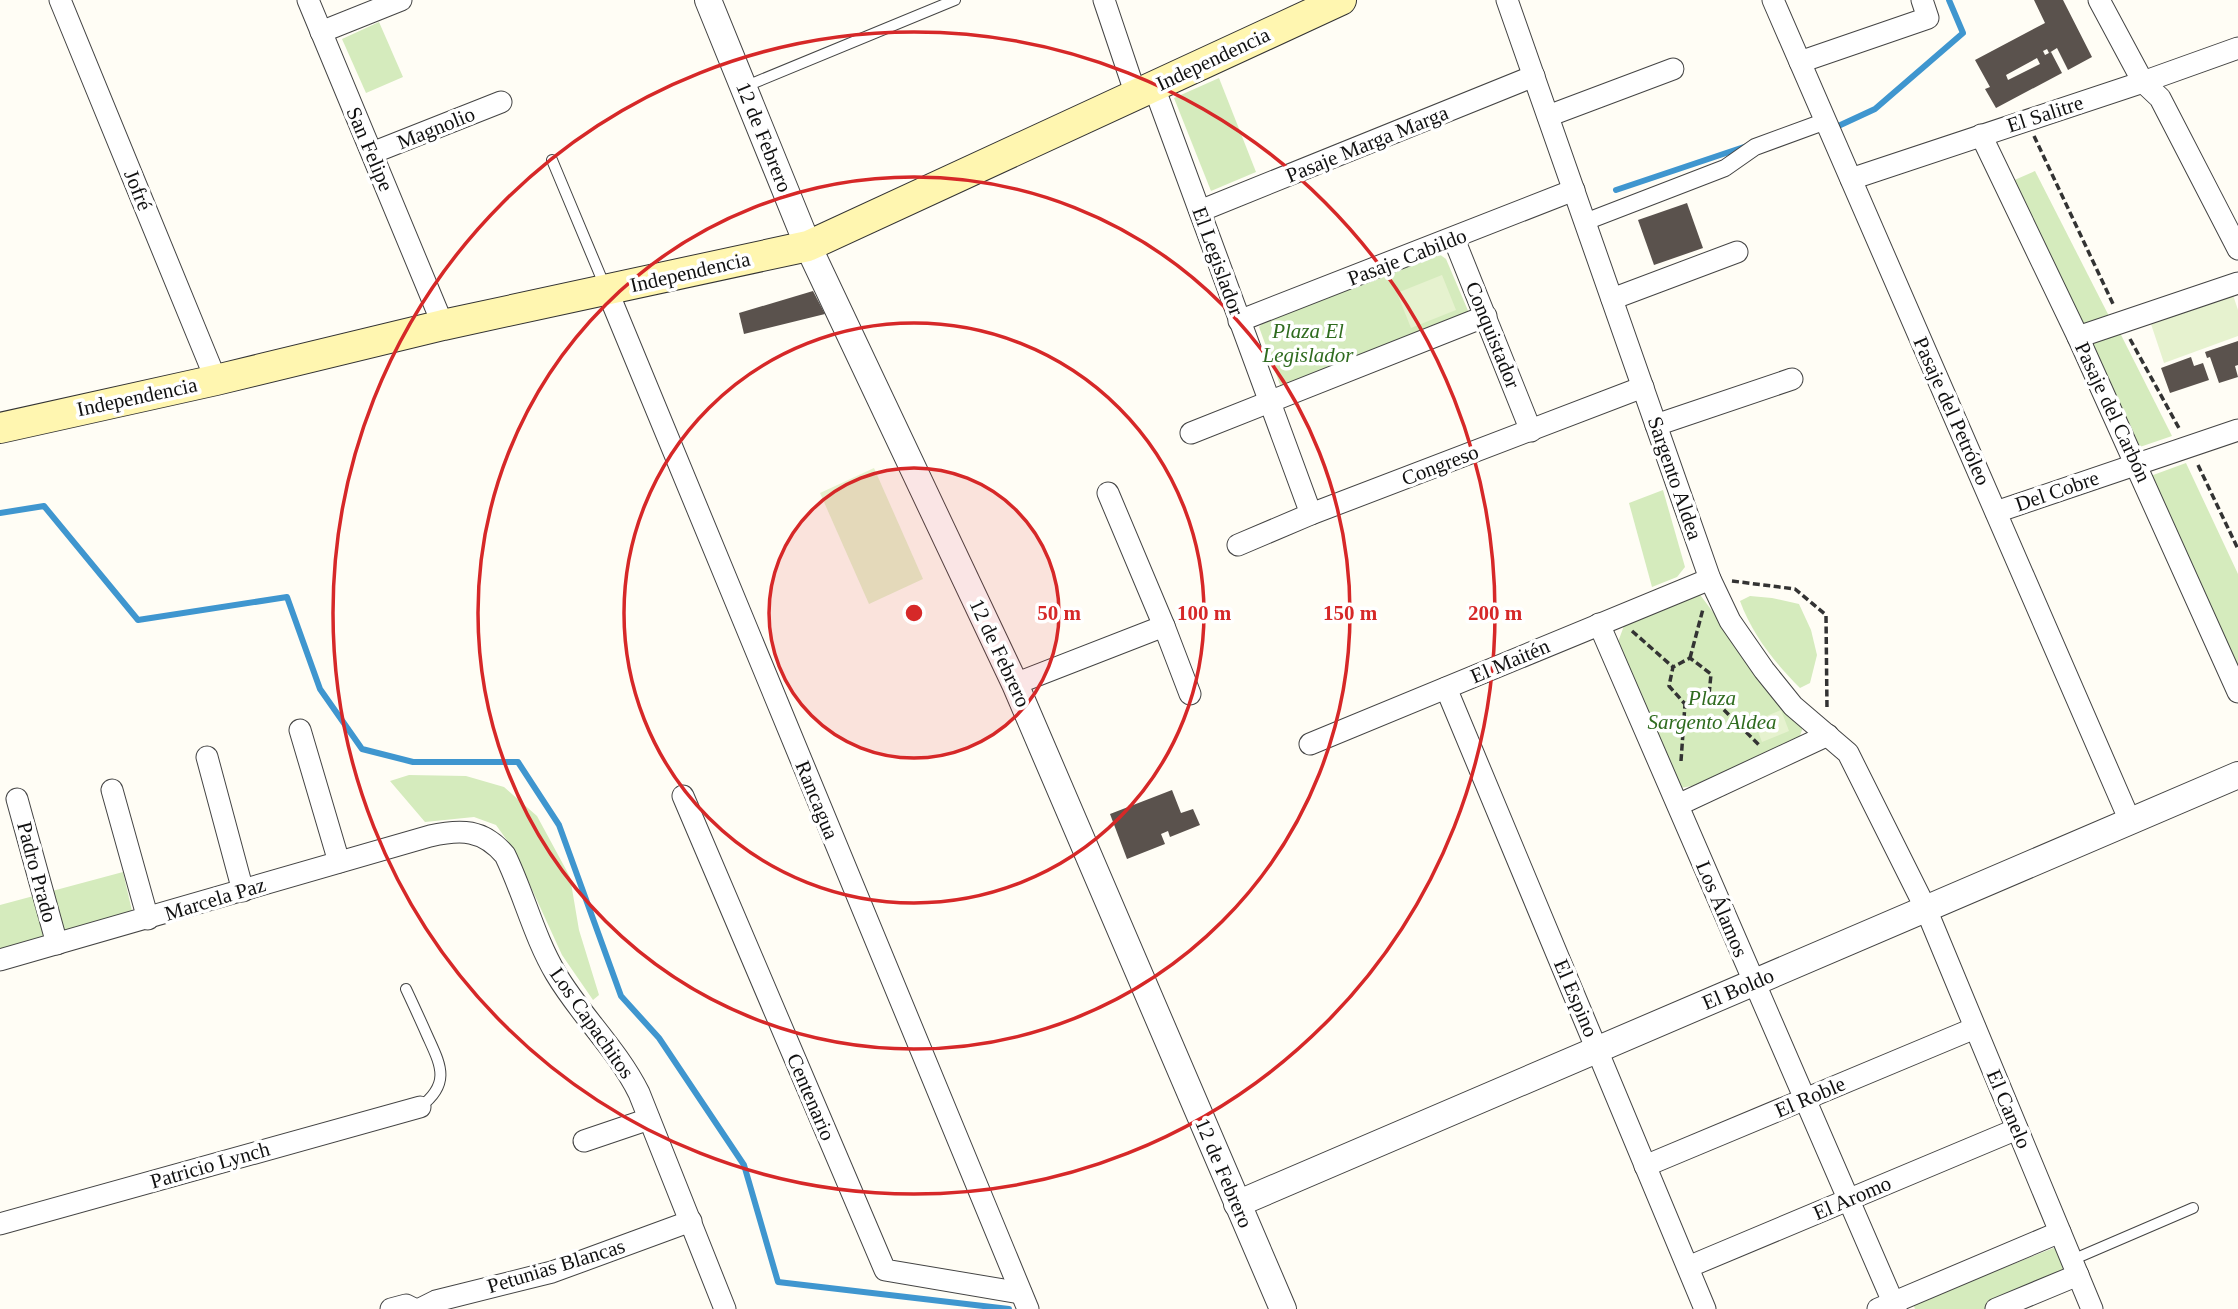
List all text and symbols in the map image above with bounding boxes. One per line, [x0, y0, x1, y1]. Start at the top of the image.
street label: Independencia [1152, 22, 1274, 96]
street label: 12 de Febrero [731, 78, 797, 196]
street label: El Salitre [2004, 90, 2086, 138]
street label: Pasaje Marga Marga [1282, 100, 1452, 188]
street label: Magnolio [394, 102, 478, 154]
street label: San Felipe [342, 103, 398, 195]
street label: Jofré [119, 166, 157, 214]
street label: El Legislador [1187, 203, 1249, 319]
street label: Pasaje Cabildo [1344, 223, 1470, 291]
street label: Independencia [628, 246, 753, 297]
street label: Conquistador [1461, 278, 1525, 392]
park label: Plaza El Legislador [1261, 319, 1354, 367]
street label: Pasaje del Petróleo [1909, 333, 1995, 489]
street label: Pasaje del Carbón [2070, 338, 2156, 486]
street label: Independencia [75, 372, 200, 421]
street label: Sargento Aldea [1643, 413, 1707, 543]
street label: Congreso [1398, 439, 1482, 491]
street label: Del Cobre [2012, 466, 2102, 516]
street label: 12 de Febrero [964, 595, 1036, 711]
centre of rings [902, 601, 926, 625]
text: 50 m [1037, 601, 1081, 625]
text: 100 m [1177, 601, 1232, 625]
text: 150 m [1323, 601, 1378, 625]
text: 200 m [1468, 601, 1523, 625]
street label: El Maitén [1467, 633, 1554, 688]
park label: Plaza Sargento Aldea [1648, 686, 1776, 734]
street label: Rancagua [790, 757, 844, 844]
street label: Padro Prado [12, 819, 62, 925]
street label: Los Álamos [1691, 857, 1753, 961]
street label: Marcela Paz [162, 872, 268, 926]
street label: El Espino [1549, 955, 1603, 1041]
street label: Los Capachitos [545, 963, 639, 1083]
street label: El Boldo [1699, 963, 1777, 1015]
street label: Centenario [782, 1050, 840, 1144]
street label: El Canelo [1982, 1066, 2036, 1152]
street label: El Roble [1771, 1071, 1849, 1123]
street label: 12 de Febrero [1190, 1115, 1258, 1231]
street label: Patricio Lynch [148, 1136, 273, 1193]
street label: El Aromo [1809, 1171, 1895, 1225]
street label: Petunias Blancas [484, 1234, 628, 1298]

